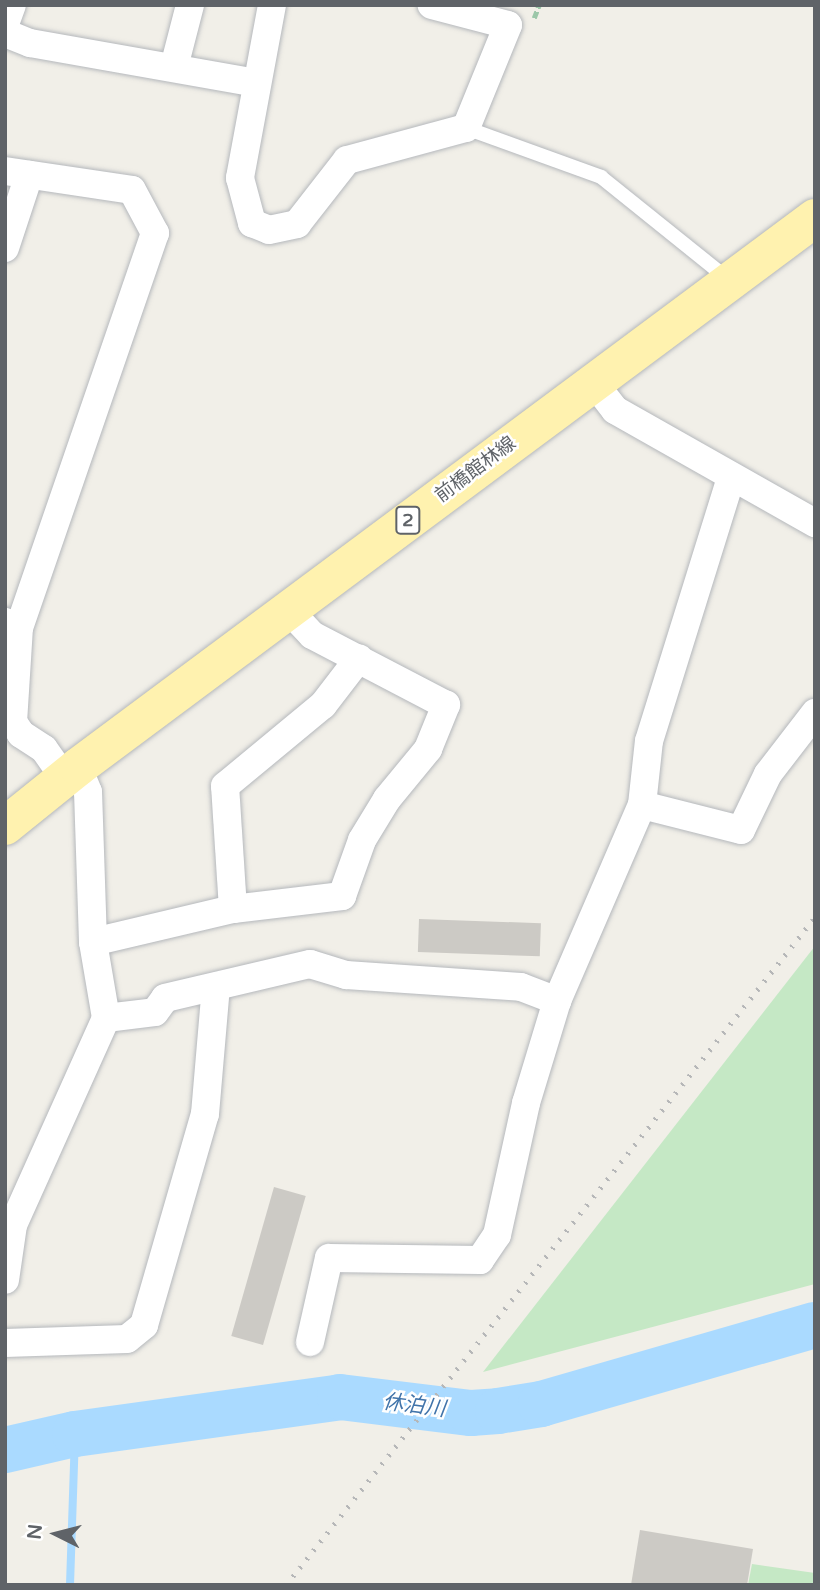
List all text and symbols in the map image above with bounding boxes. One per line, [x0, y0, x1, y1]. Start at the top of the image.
street label: 前橋館林線 [431, 432, 521, 508]
road number: 2 [394, 506, 422, 534]
water label: 休泊川 [381, 1390, 447, 1422]
north arrow [21, 1499, 91, 1569]
text: N [23, 1523, 47, 1541]

